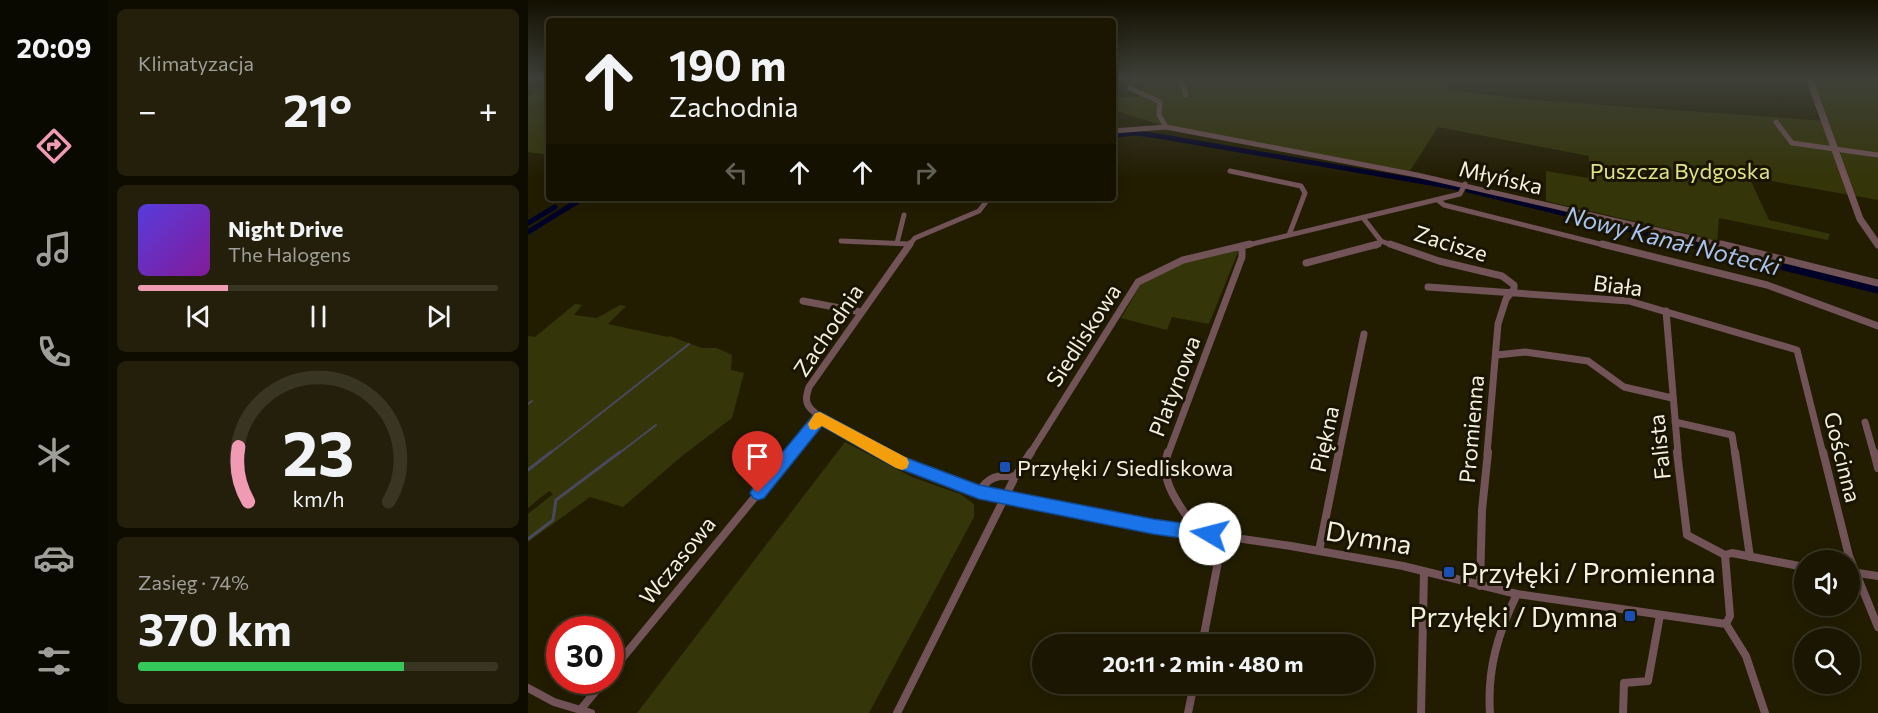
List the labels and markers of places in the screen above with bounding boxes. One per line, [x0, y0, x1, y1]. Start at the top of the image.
pin [732, 431, 783, 493]
place label: Przyłęki / Siedliskowa [1017, 454, 1233, 481]
marker: Przyłęki / Siedliskowa [998, 460, 1012, 474]
place label: Przyłęki / Promienna [1461, 556, 1716, 589]
marker: Przyłęki / Promienna [1442, 565, 1456, 579]
place label: Przyłęki / Dymna [1410, 600, 1618, 633]
marker: Przyłęki / Dymna [1623, 609, 1637, 623]

